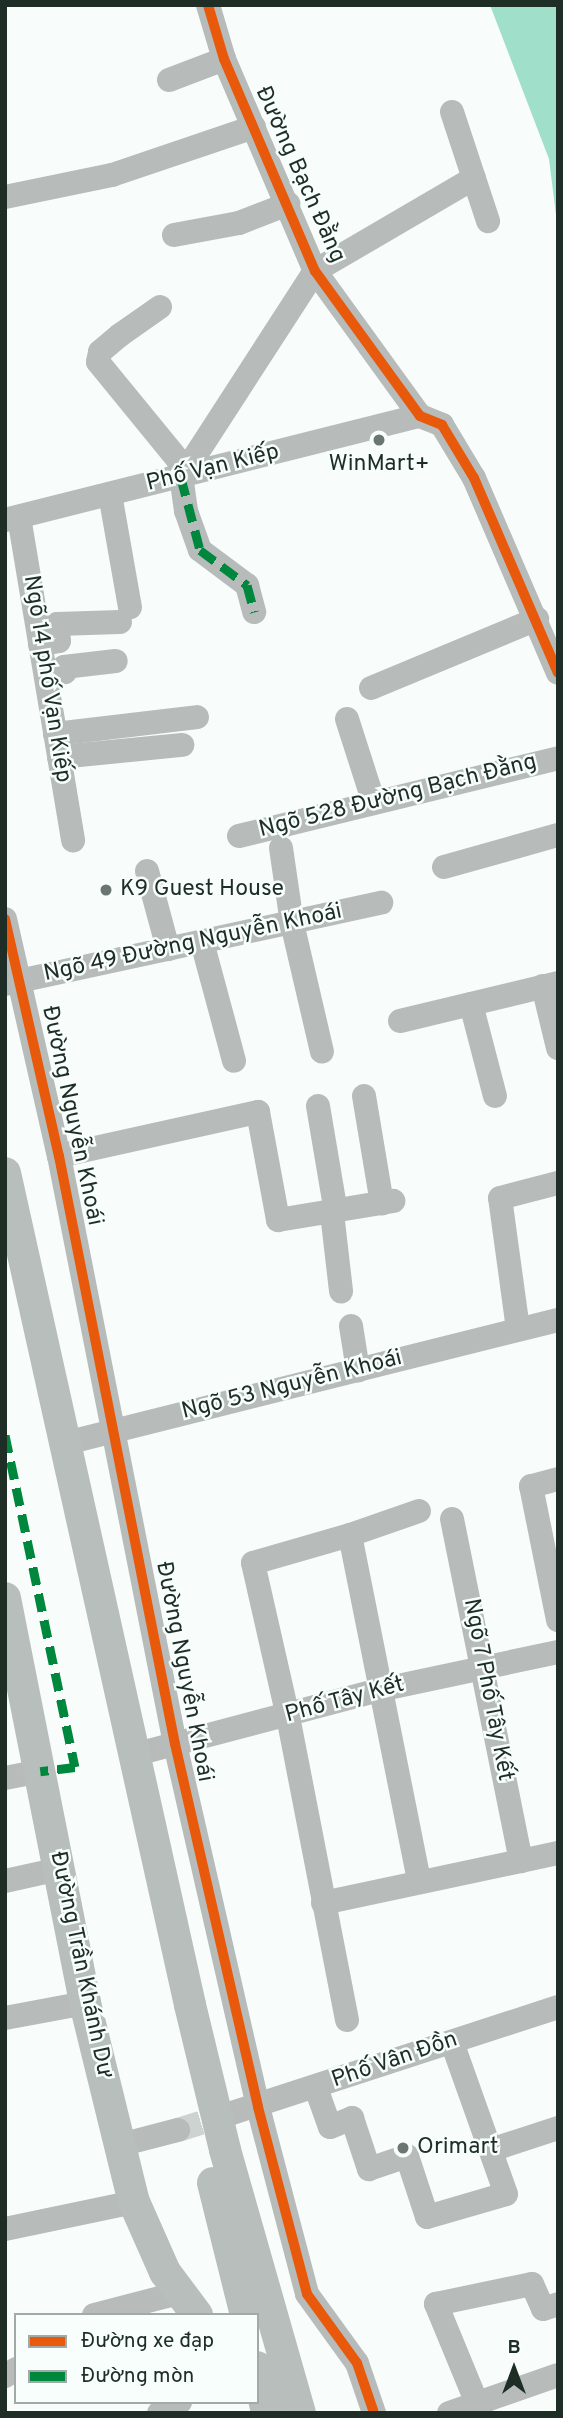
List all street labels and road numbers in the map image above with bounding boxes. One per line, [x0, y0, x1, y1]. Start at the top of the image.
street label: Đường Bạch Đằng [248, 83, 350, 267]
street label: Phố Vạn Kiếp [143, 439, 283, 499]
street label: Ngõ 14 phố Vạn Kiếp [16, 573, 76, 785]
street label: Ngõ 528 Đường Bạch Đằng [256, 749, 540, 845]
street label: Ngõ 49 Đường Nguyễn Khoái [41, 899, 345, 989]
street label: Đường Nguyễn Khoái [34, 1004, 108, 1228]
street label: Ngõ 53 Nguyễn Khoái [179, 1345, 405, 1427]
street label: Đường Nguyễn Khoái [148, 1560, 218, 1784]
street label: Ngõ 7 Phố Tây Kết [456, 1595, 518, 1785]
street label: Phố Tây Kết [282, 1672, 408, 1730]
street label: Đường Trần Khánh Dư [42, 1849, 118, 2081]
street label: Phố Vân Đồn [328, 2026, 462, 2096]

